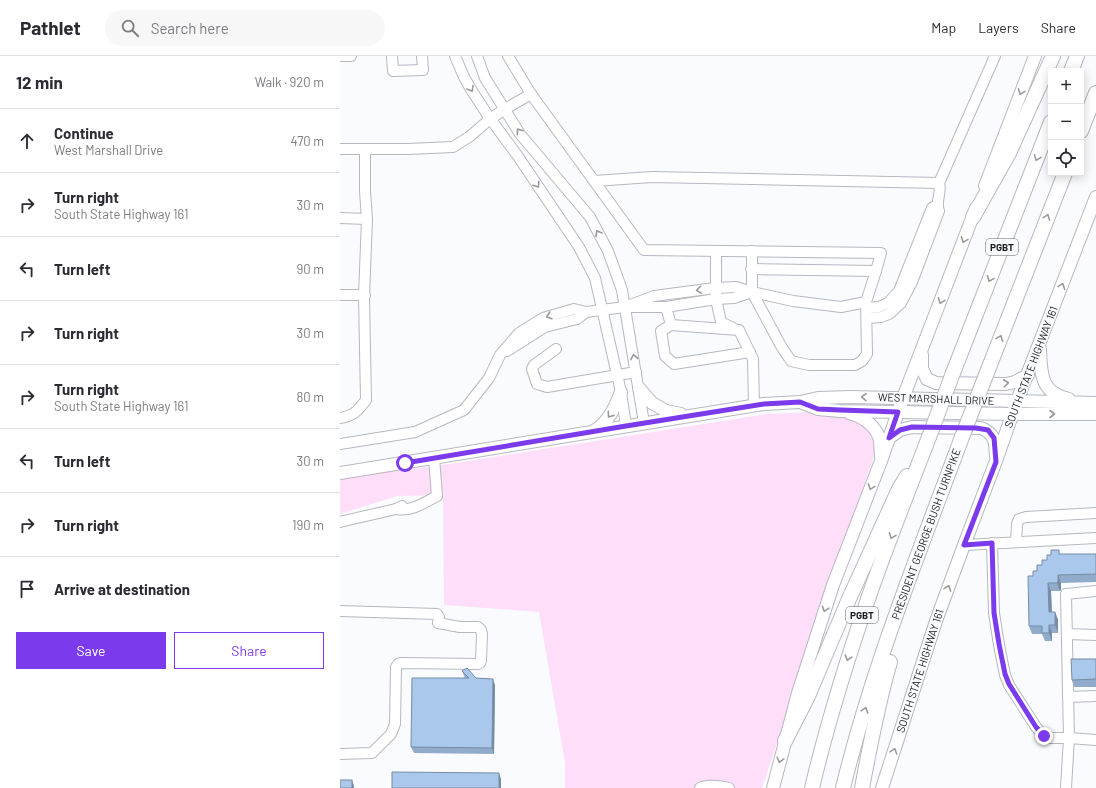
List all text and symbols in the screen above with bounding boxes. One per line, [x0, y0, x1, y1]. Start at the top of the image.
search box [105, 10, 385, 46]
text: Pathlet [20, 16, 81, 39]
icon: search [119, 17, 141, 39]
text: Search here [151, 19, 229, 37]
text: Map [931, 19, 956, 36]
text: Layers [978, 19, 1019, 36]
text: Share [1041, 19, 1076, 36]
map controls [1048, 68, 1084, 176]
button: + [1048, 68, 1084, 104]
text: 12 min [16, 72, 63, 92]
text: Walk · 920 m [255, 74, 324, 90]
one-way arrow [466, 85, 473, 92]
one-way arrow [1018, 89, 1026, 96]
button: − [1048, 104, 1084, 140]
text: Continue [54, 124, 114, 142]
one-way arrow [517, 128, 524, 135]
icon: ahead [16, 130, 38, 152]
text: 470 m [290, 133, 324, 149]
button: locate [1048, 140, 1084, 176]
text: West Marshall Drive [54, 142, 163, 158]
one-way arrow [1033, 155, 1041, 162]
one-way arrow [532, 181, 540, 188]
text: Turn right [54, 188, 119, 206]
icon: right [16, 194, 38, 216]
text: 30 m [297, 197, 324, 213]
text: South State Highway 161 [54, 206, 189, 222]
one-way arrow [1043, 214, 1051, 221]
one-way arrow [596, 230, 603, 237]
one-way arrow [961, 236, 969, 243]
road number: PGBT [986, 239, 1018, 255]
icon: left [16, 258, 38, 280]
text: Turn left [54, 260, 110, 278]
text: 90 m [297, 261, 324, 277]
one-way arrow [986, 276, 994, 283]
one-way arrow [1057, 283, 1065, 290]
one-way arrow [696, 285, 703, 294]
one-way arrow [937, 298, 945, 305]
street label: SOUTH STATE HIGHWAY 161 [1001, 304, 1060, 429]
one-way arrow [546, 311, 553, 320]
icon: right [16, 322, 38, 344]
text: Turn right [54, 324, 119, 342]
text: 30 m [297, 325, 324, 341]
one-way arrow [995, 335, 1003, 342]
one-way arrow [630, 354, 639, 360]
one-way arrow [1003, 379, 1010, 388]
text: Turn right [54, 380, 119, 398]
icon: right [16, 386, 38, 408]
text: 80 m [297, 389, 324, 405]
street label: WEST MARSHALL DRIVE [878, 390, 995, 407]
one-way arrow [861, 393, 867, 401]
text: South State Highway 161 [54, 398, 189, 414]
one-way arrow [608, 410, 615, 417]
one-way arrow [1049, 410, 1055, 418]
street label: PRESIDENT GEORGE BUSH TURNPIKE [888, 446, 963, 621]
icon: left [16, 450, 38, 472]
text: Turn left [54, 452, 110, 470]
text: 30 m [297, 453, 324, 469]
route start [396, 454, 414, 472]
one-way arrow [867, 484, 875, 491]
icon: right [16, 514, 38, 536]
text: Turn right [54, 516, 119, 534]
text: 190 m [292, 517, 324, 533]
one-way arrow [888, 532, 896, 539]
icon: arrive [16, 578, 38, 600]
text: Arrive at destination [54, 580, 190, 598]
one-way arrow [943, 584, 952, 591]
one-way arrow [821, 605, 830, 612]
road number: PGBT [846, 607, 878, 623]
street label: SOUTH STATE HIGHWAY 161 [893, 607, 946, 734]
button: Save [16, 632, 166, 669]
button: Share [174, 632, 324, 669]
one-way arrow [844, 654, 853, 661]
one-way arrow [860, 707, 869, 714]
route end [1035, 727, 1053, 745]
one-way arrow [889, 748, 898, 755]
one-way arrow [777, 757, 785, 763]

